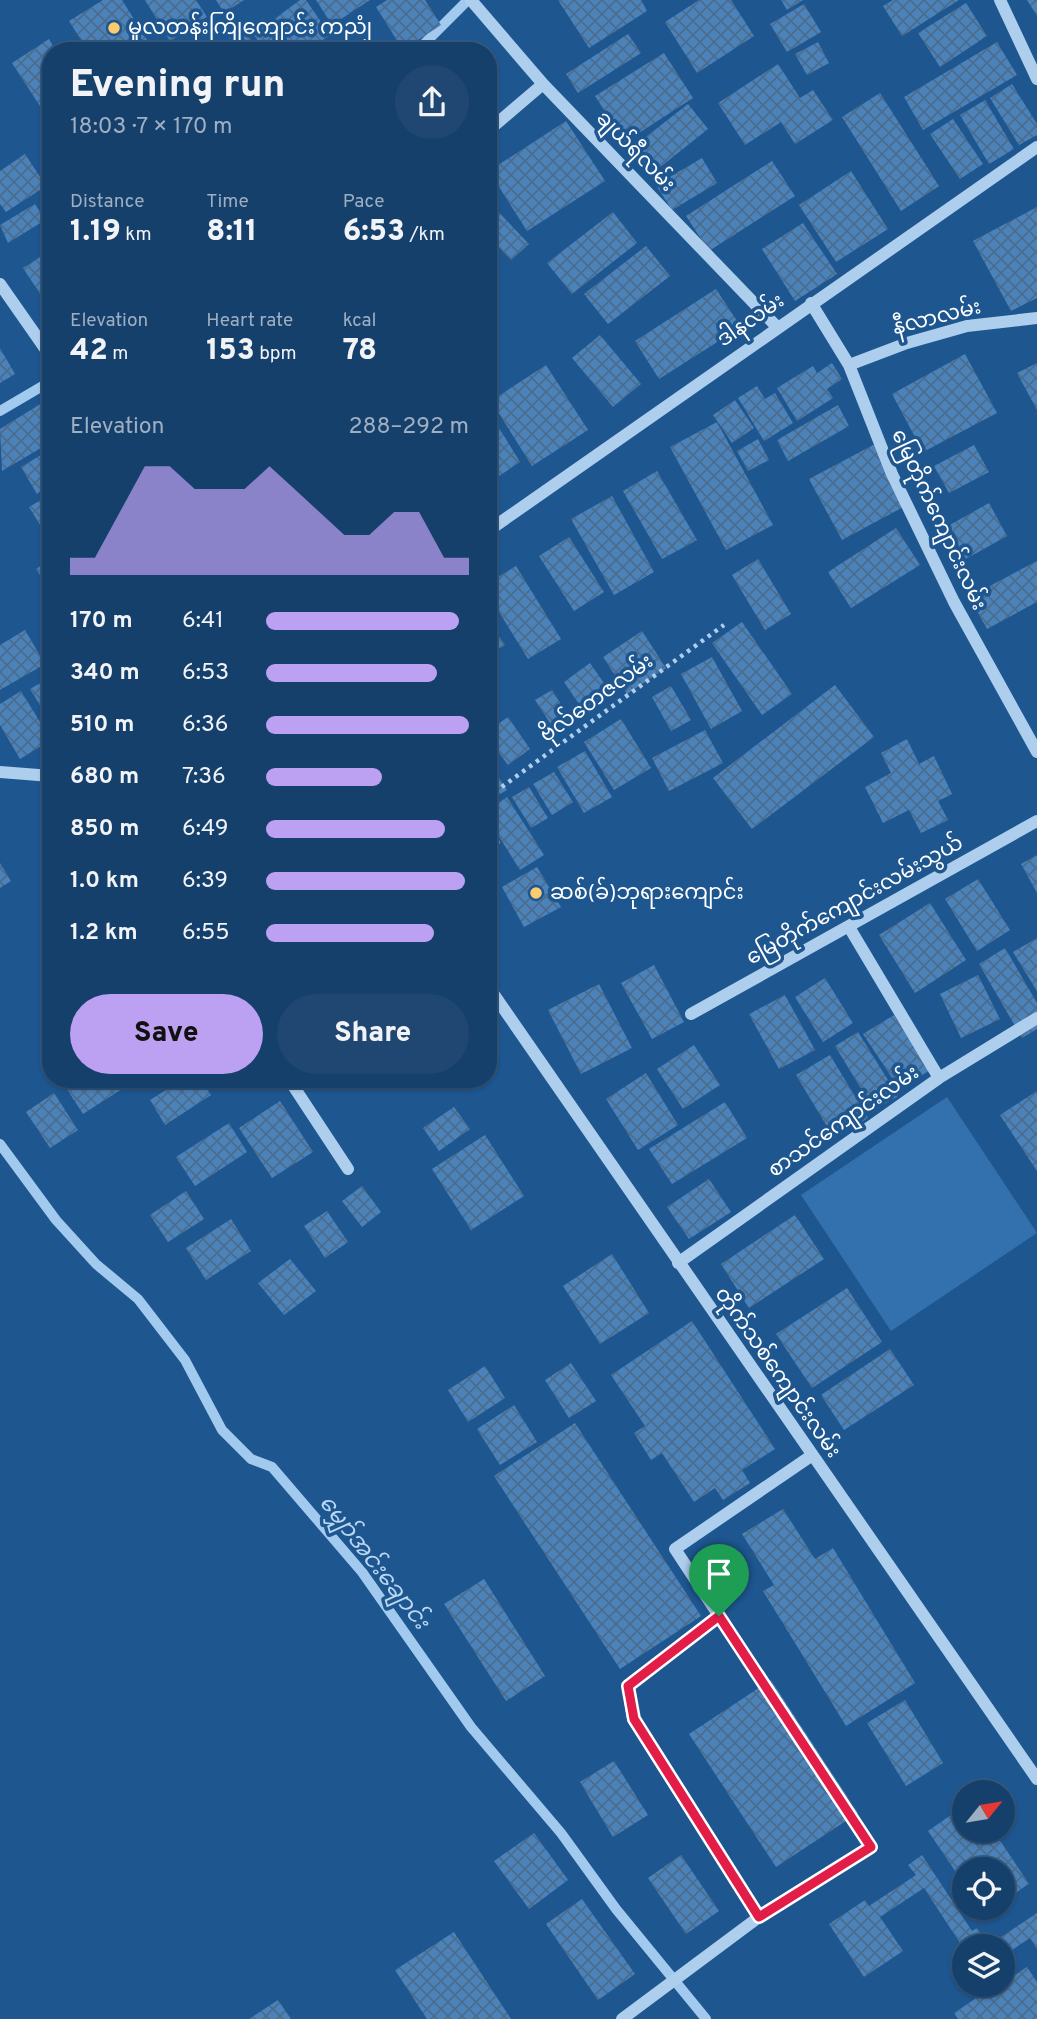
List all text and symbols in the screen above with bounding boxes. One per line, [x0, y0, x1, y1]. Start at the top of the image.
place label: မူလတန်းကြိုကျောင်း ကညုံ [128, 11, 374, 45]
marker: မူလတန်းကြိုကျောင်း ကညုံ [106, 20, 122, 36]
text: Evening run [70, 62, 285, 111]
button: share [395, 65, 469, 139]
street label: ချယ်ရီလမ်း [587, 103, 683, 200]
text: 18:03 · 7 × 170 m [70, 113, 233, 142]
text: Distance [70, 190, 145, 214]
text: Time [206, 190, 249, 214]
text: Pace [343, 190, 384, 214]
text: 1.19 [70, 214, 121, 251]
text: 8:11 [206, 214, 257, 251]
text: 6:53 [343, 214, 405, 251]
text: km [121, 223, 152, 247]
text: /km [405, 223, 445, 247]
street label: ဒါနလမ်း [710, 285, 791, 356]
street label: နီလာလမ်း [889, 290, 985, 344]
text: Elevation [70, 309, 148, 333]
text: Heart rate [206, 309, 293, 333]
text: kcal [343, 309, 376, 333]
text: 42 [70, 333, 108, 370]
text: 153 [206, 333, 255, 370]
text: 78 [343, 333, 377, 370]
text: m [108, 342, 128, 366]
text: bpm [255, 342, 297, 366]
text: Elevation [70, 413, 165, 442]
text: 288–292 m [348, 413, 469, 442]
street label: မြေတိုက်ကျောင်းလမ်း [881, 423, 995, 616]
text: 170 m [70, 607, 133, 636]
text: 6:41 [182, 607, 224, 636]
street label: ဗိုလ်တေဇလမ်း [533, 645, 660, 751]
text: 340 m [70, 659, 140, 688]
text: 6:53 [182, 659, 229, 688]
text: 510 m [70, 711, 134, 740]
text: 6:36 [182, 711, 228, 740]
text: 680 m [70, 763, 139, 792]
text: 7:36 [182, 763, 226, 792]
text: 850 m [70, 815, 140, 844]
text: 6:49 [182, 815, 229, 844]
street label: မြေတိုက်ကျောင်းလမ်းသွယ် [740, 827, 970, 975]
text: 1.0 km [70, 867, 139, 896]
text: 6:39 [182, 867, 228, 896]
place label: ဆစ်(ခ်)ဘုရားကျောင်း [550, 876, 744, 910]
marker: ဆစ်(ခ်)ဘုရားကျောင်း [528, 885, 544, 901]
text: 1.2 km [70, 919, 138, 948]
text: 6:55 [182, 919, 229, 948]
button: Save [70, 994, 263, 1074]
button: Share [277, 994, 469, 1074]
street label: စာသင်ကျောင်းလမ်း [761, 1056, 927, 1187]
street label: တိုက်သစ်ကျောင်းလမ်း [705, 1280, 849, 1465]
water label: မျှော်အင်းချောင်း [310, 1488, 439, 1639]
pin [689, 1544, 749, 1616]
icon: arrive [700, 1555, 738, 1593]
north arrow [952, 1780, 1015, 1843]
map controls [952, 1780, 1015, 1997]
button: locate [952, 1857, 1015, 1920]
button: layers [952, 1934, 1015, 1997]

